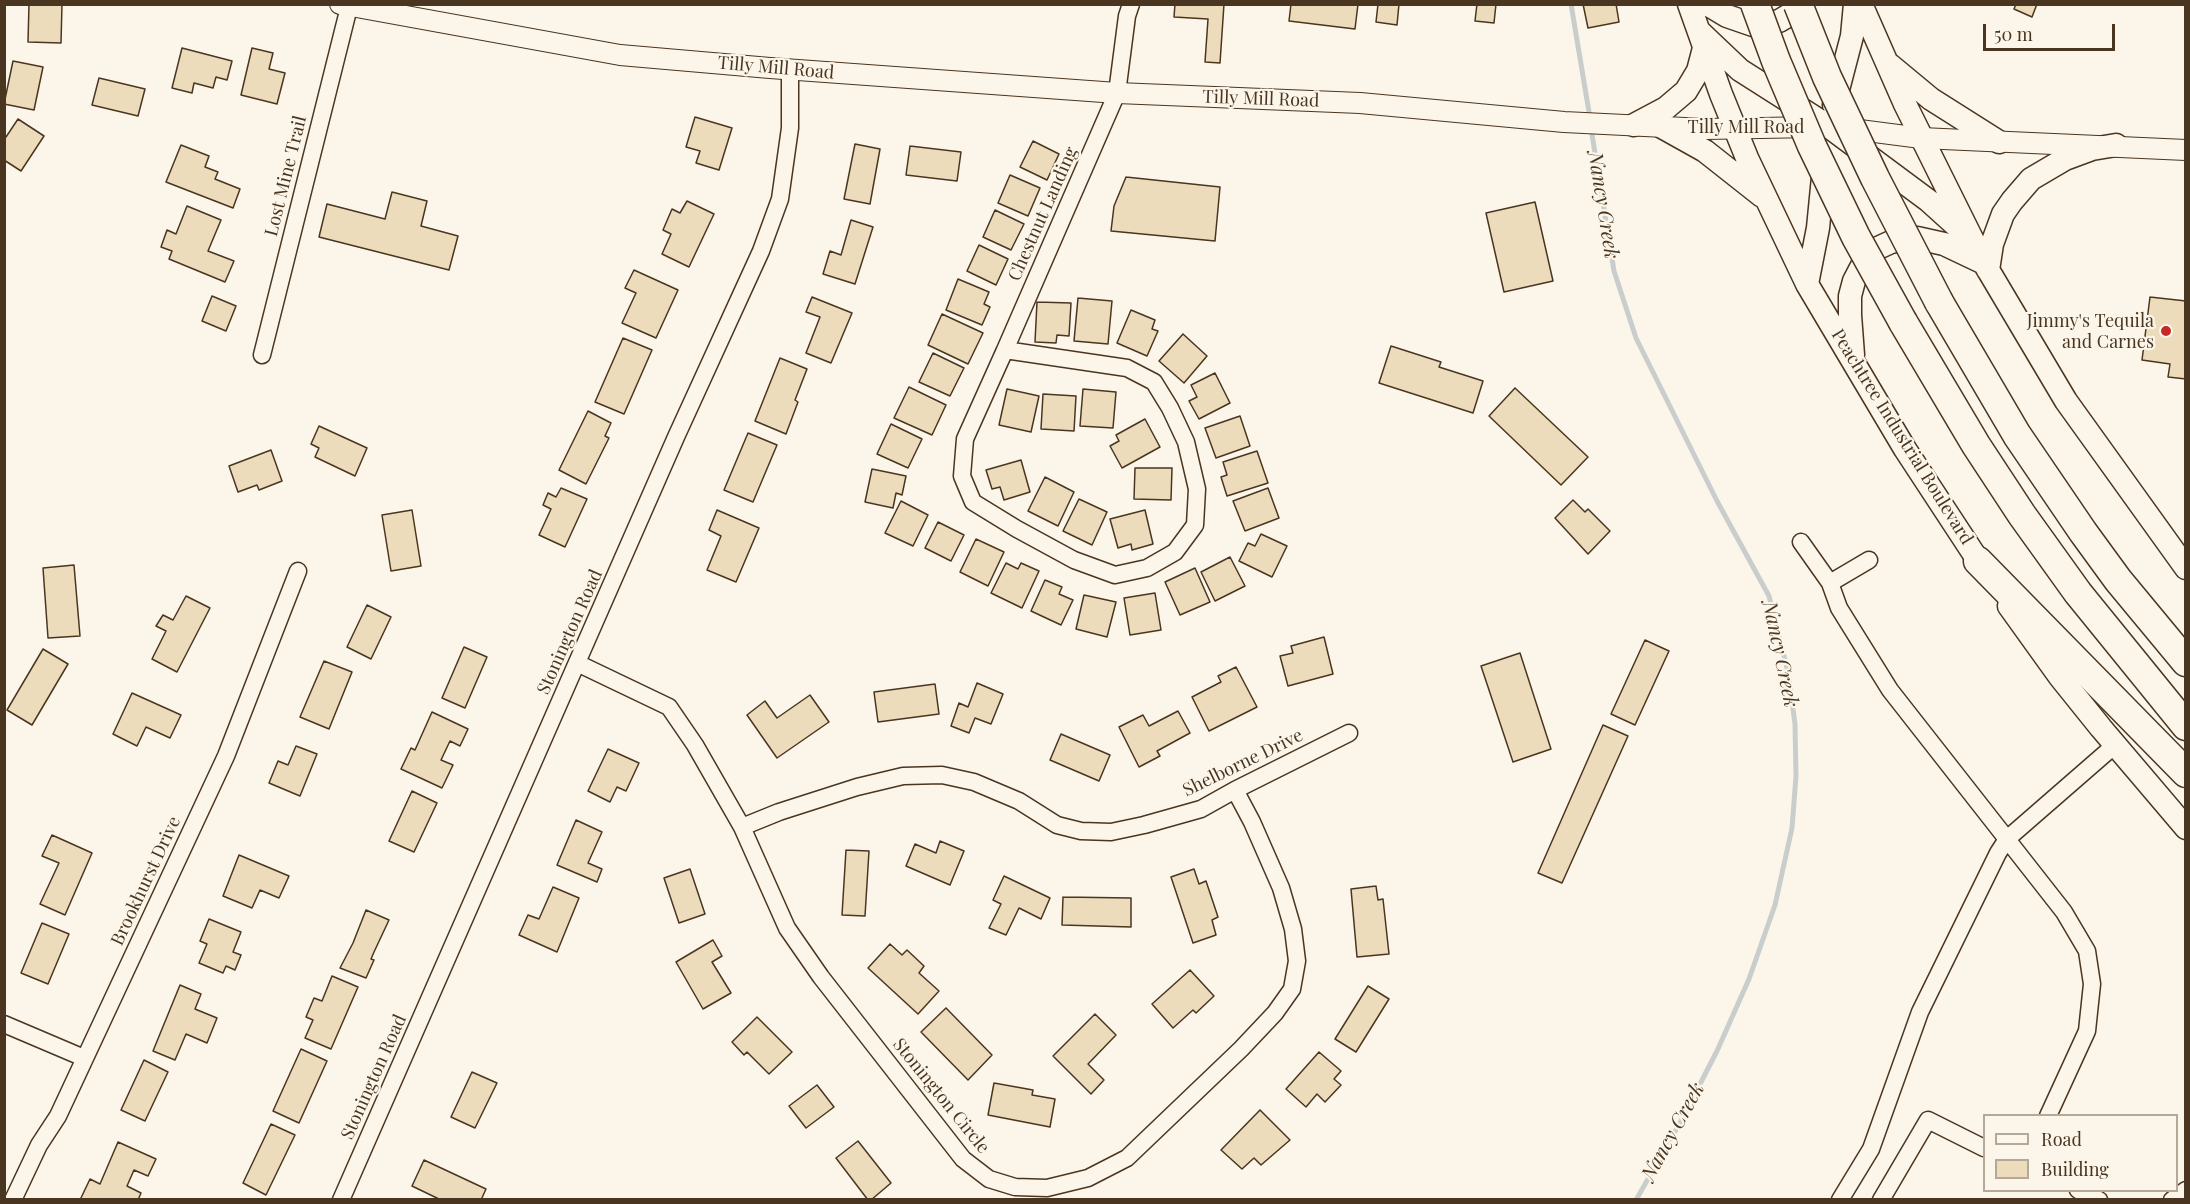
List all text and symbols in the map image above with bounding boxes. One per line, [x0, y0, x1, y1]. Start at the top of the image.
scale bar [1986, 12, 2118, 50]
text: 50 m [1994, 22, 2033, 46]
street label: Tilly Mill Road [717, 52, 835, 84]
street label: Tilly Mill Road [1202, 86, 1320, 112]
street label: Lost Mine Trail [261, 114, 311, 238]
street label: Tilly Mill Road [1688, 116, 1804, 138]
street label: Chestnut Landing [1004, 144, 1082, 284]
water label: Nancy Creek [1583, 150, 1623, 260]
place label: Jimmy's Tequila and Carnes [2027, 310, 2154, 352]
marker: Jimmy's Tequila and Carnes [2159, 324, 2173, 338]
street label: Peachtree Industrial Boulevard [1827, 325, 1977, 549]
street label: Stonington Road [533, 566, 607, 698]
water label: Nancy Creek [1757, 598, 1803, 710]
street label: Shelborne Drive [1179, 725, 1307, 801]
street label: Brookhurst Drive [107, 813, 185, 949]
street label: Stonington Road [337, 1011, 411, 1143]
street label: Stonington Circle [888, 1034, 994, 1158]
water label: Nancy Creek [1636, 1079, 1710, 1185]
legend [1983, 1114, 2178, 1192]
text: Road [2041, 1127, 2082, 1151]
text: Building [2041, 1157, 2109, 1181]

